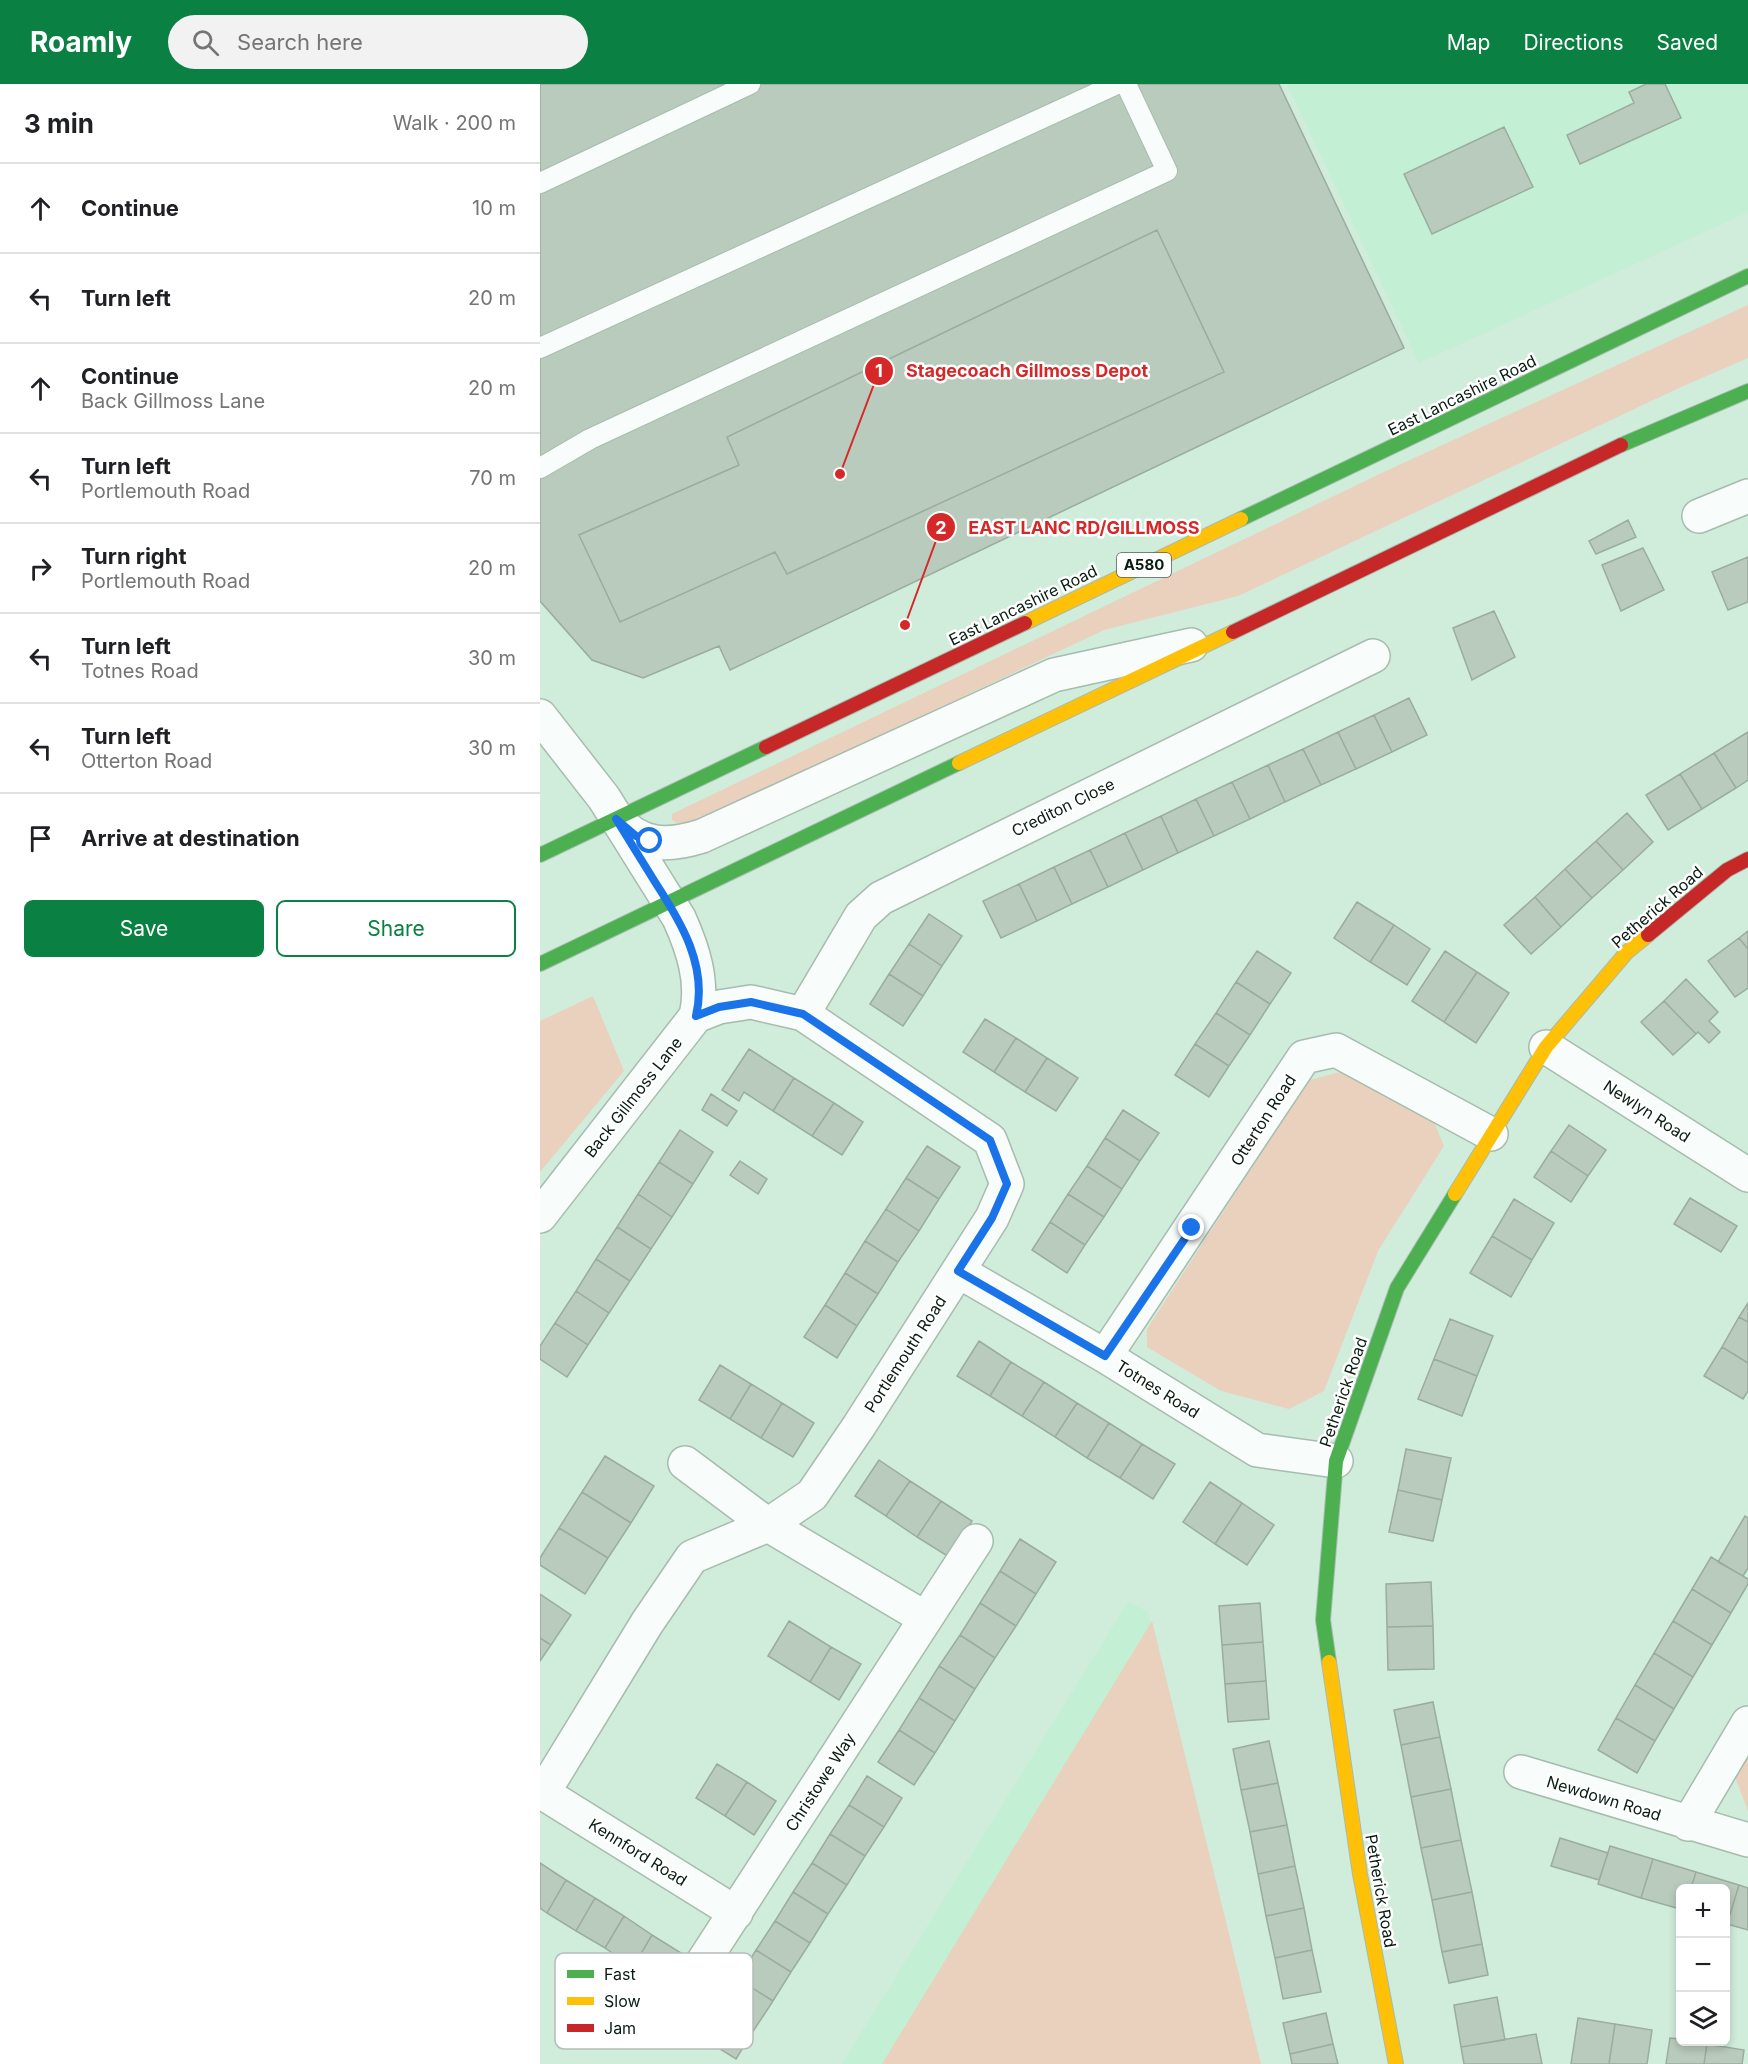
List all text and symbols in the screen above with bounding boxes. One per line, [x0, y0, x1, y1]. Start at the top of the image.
search box [168, 15, 588, 69]
text: Roamly [30, 25, 132, 59]
icon: search [189, 26, 222, 59]
text: Search here [237, 29, 363, 55]
text: Map [1447, 30, 1490, 55]
text: Directions [1523, 30, 1624, 55]
text: Saved [1657, 30, 1718, 55]
text: 3 min [24, 108, 94, 139]
text: Walk · 200 m [393, 111, 516, 135]
icon: ahead [24, 192, 57, 225]
text: Continue [81, 195, 179, 221]
text: 10 m [472, 196, 516, 220]
icon: left [24, 282, 57, 315]
text: Turn left [81, 285, 171, 311]
text: 20 m [468, 286, 516, 310]
street label: East Lancashire Road [1385, 350, 1539, 440]
callout: Stagecoach Gillmoss Depot [864, 353, 1160, 389]
text: 1 [875, 360, 883, 381]
text: Stagecoach Gillmoss Depot [906, 360, 1148, 381]
text: Continue [81, 363, 179, 389]
icon: ahead [24, 372, 57, 405]
text: 20 m [468, 376, 516, 400]
text: Back Gillmoss Lane [81, 389, 265, 413]
text: Turn left [81, 453, 171, 479]
icon: left [24, 462, 57, 495]
text: 70 m [469, 466, 516, 490]
text: Portlemouth Road [81, 479, 250, 503]
callout: EAST LANC RD/GILLMOSS [926, 509, 1211, 545]
text: 2 [935, 517, 947, 538]
text: EAST LANC RD/GILLMOSS [968, 517, 1200, 538]
text: Turn right [81, 543, 187, 569]
icon: right [24, 552, 57, 585]
road number: A580 [1117, 553, 1171, 577]
text: 20 m [468, 556, 516, 580]
street label: East Lancashire Road [946, 560, 1100, 650]
text: Portlemouth Road [81, 569, 250, 593]
text: Turn left [81, 633, 171, 659]
icon: left [24, 642, 57, 675]
text: 30 m [468, 646, 516, 670]
text: Totnes Road [81, 659, 199, 683]
text: Turn left [81, 723, 171, 749]
icon: left [24, 732, 57, 765]
text: 30 m [468, 736, 516, 760]
text: Otterton Road [81, 749, 212, 773]
street label: Crediton Close [1008, 773, 1118, 841]
icon: arrive [24, 822, 57, 855]
text: Arrive at destination [81, 825, 300, 851]
route start [636, 827, 662, 853]
street label: Petherick Road [1607, 862, 1707, 952]
button: Save [24, 900, 264, 957]
button: Share [276, 900, 516, 957]
street label: Back Gillmoss Lane [580, 1033, 686, 1161]
street label: Otterton Road [1226, 1071, 1300, 1169]
street label: Newlyn Road [1600, 1075, 1694, 1147]
route end [1178, 1214, 1204, 1240]
street label: Portlemouth Road [860, 1292, 950, 1416]
street label: Petherick Road [1315, 1335, 1371, 1449]
street label: Totnes Road [1113, 1356, 1203, 1422]
street label: Christowe Way [781, 1729, 859, 1835]
street label: Newdown Road [1544, 1771, 1664, 1825]
street label: Kennford Road [585, 1814, 691, 1890]
street label: Petherick Road [1361, 1833, 1401, 1949]
map controls [1676, 1884, 1730, 2046]
button: + [1676, 1884, 1730, 1938]
button: − [1676, 1938, 1730, 1992]
legend [555, 1953, 753, 2049]
text: Fast [604, 1964, 636, 1984]
text: Slow [604, 1991, 641, 2011]
button: layers [1676, 1992, 1730, 2046]
text: Jam [604, 2018, 636, 2038]

